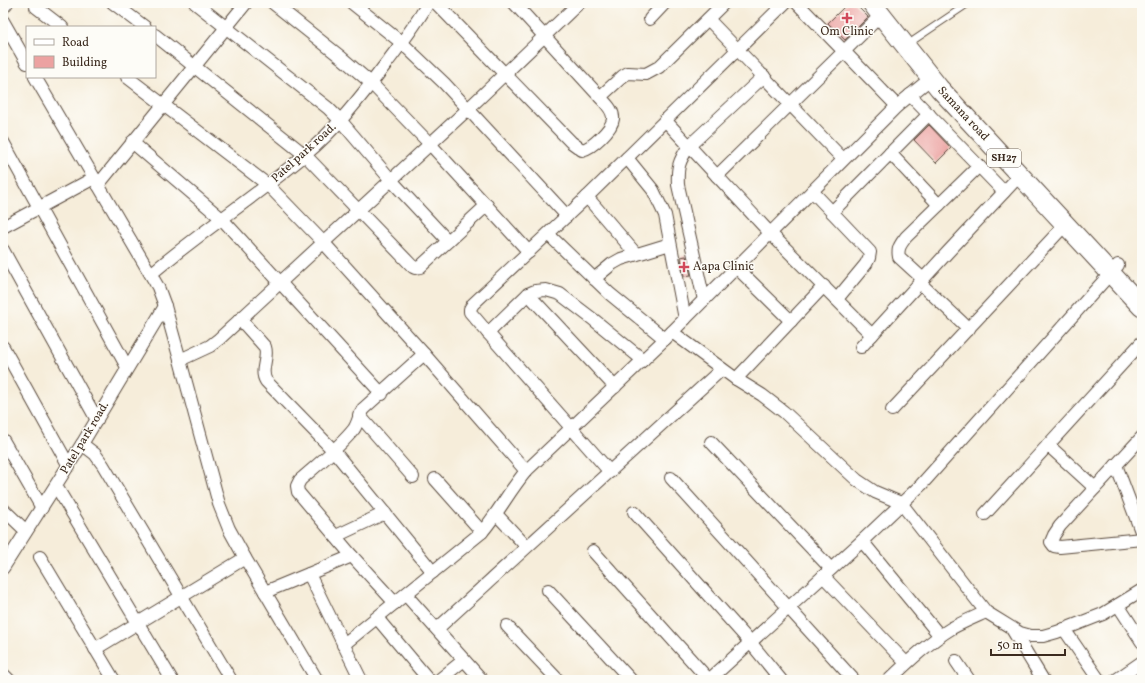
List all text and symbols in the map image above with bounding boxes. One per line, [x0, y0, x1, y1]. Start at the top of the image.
marker: Om Clinic [841, 12, 853, 24]
place label: Om Clinic [821, 24, 873, 40]
legend [26, 26, 156, 78]
text: Road [62, 35, 89, 51]
text: Building [62, 55, 107, 71]
street label: Samana road [934, 83, 992, 145]
street label: Patel park road. [268, 119, 340, 186]
road number: SH27 [987, 149, 1021, 167]
place label: Aapa Clinic [693, 259, 754, 275]
marker: Aapa Clinic [678, 261, 690, 273]
street label: Patel park road. [57, 398, 113, 477]
scale bar [991, 631, 1065, 657]
text: 50 m [997, 638, 1023, 654]

